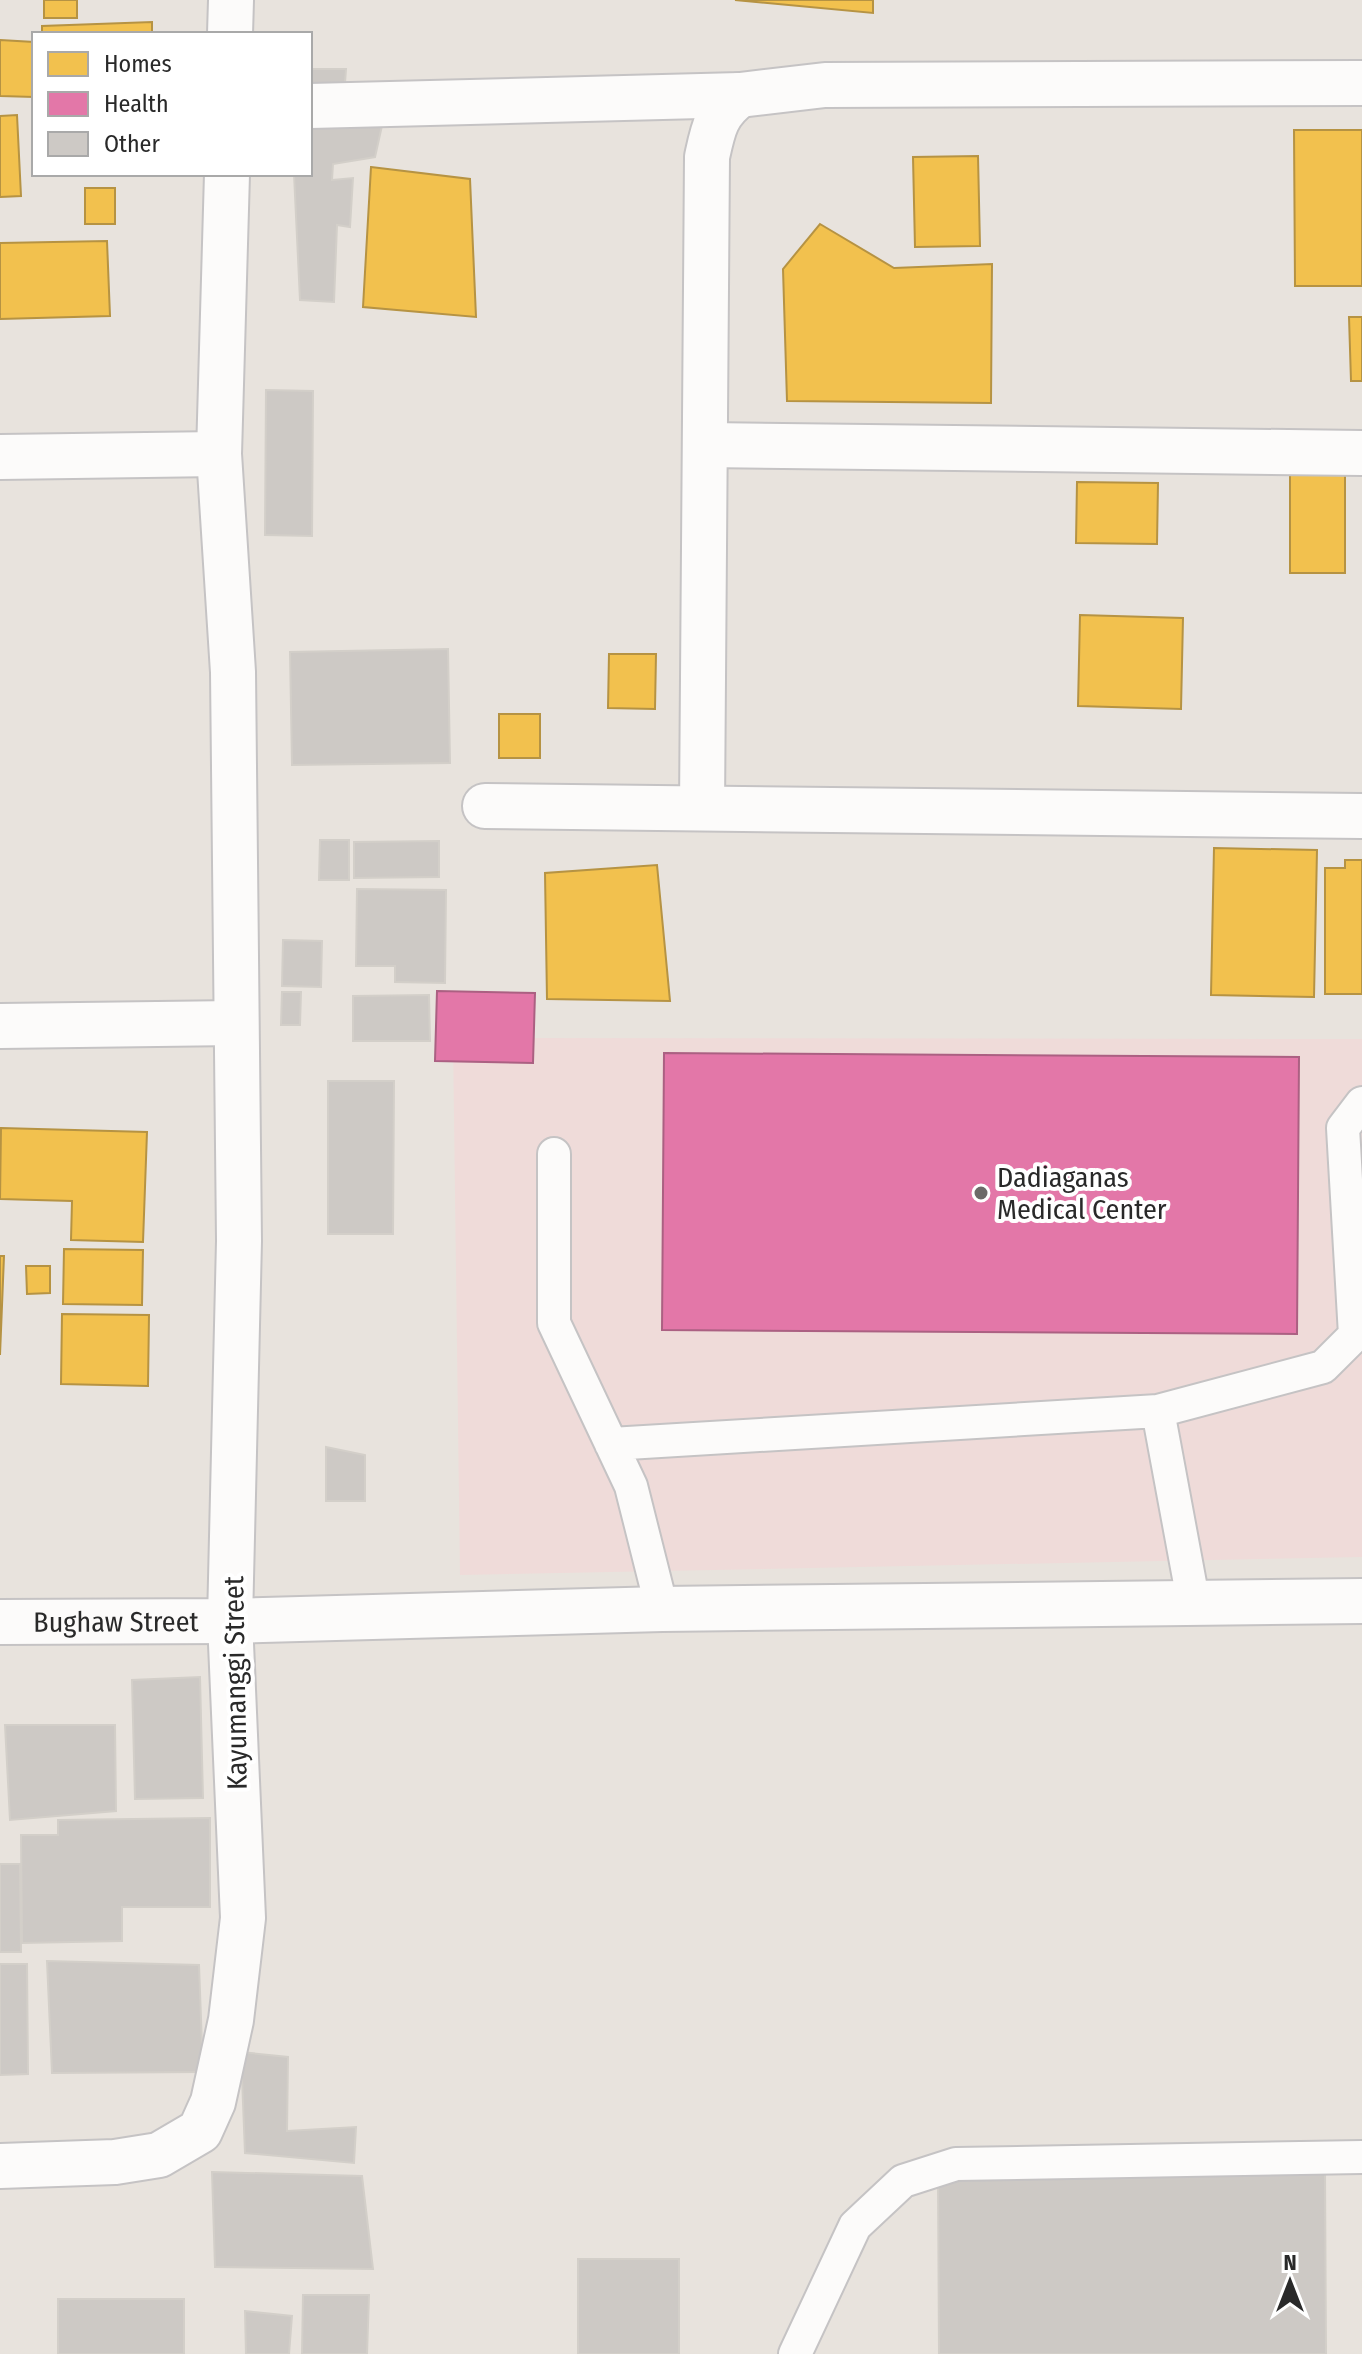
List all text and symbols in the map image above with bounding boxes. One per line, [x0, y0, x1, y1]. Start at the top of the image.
legend [32, 32, 312, 176]
text: Homes [104, 50, 172, 78]
text: Health [104, 90, 169, 118]
text: Other [104, 130, 160, 158]
place label: Dadiaganas Medical Center [997, 1161, 1167, 1226]
marker: Dadiaganas Medical Center [972, 1184, 990, 1202]
street label: Kayumanggi Street [217, 1575, 254, 1790]
street label: Bughaw Street [33, 1605, 200, 1639]
north arrow [1250, 2242, 1330, 2322]
text: N [1283, 2249, 1297, 2276]

